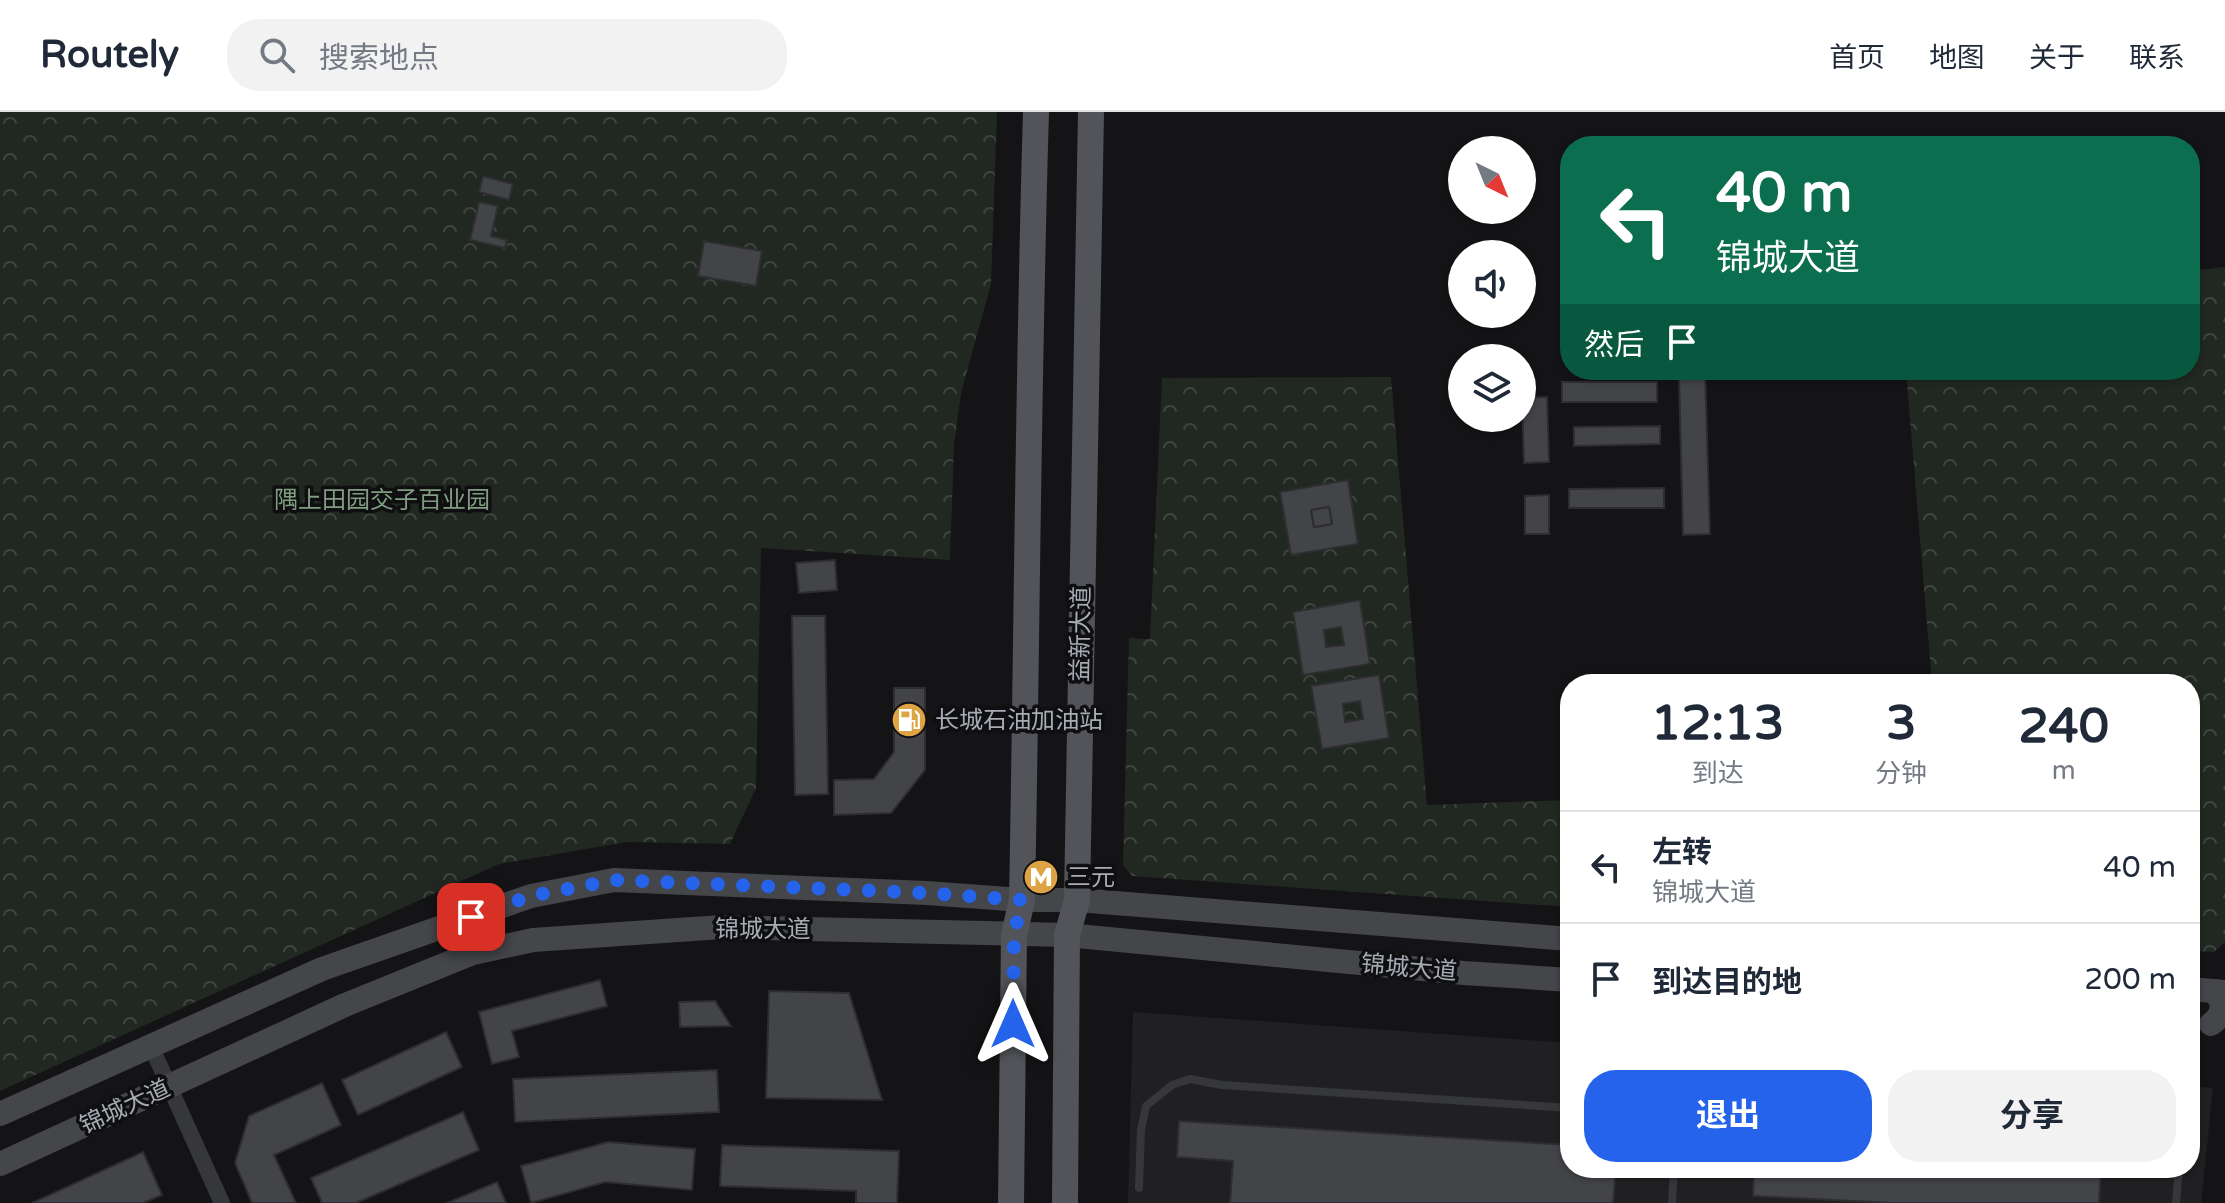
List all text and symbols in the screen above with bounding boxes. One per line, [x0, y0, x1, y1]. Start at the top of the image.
search box [227, 19, 787, 91]
text: Routely [40, 32, 179, 78]
icon: search [255, 33, 299, 77]
text: 搜索地点 [319, 40, 439, 77]
text: 首页 [1829, 41, 1885, 75]
text: 地图 [1929, 41, 1985, 75]
text: 关于 [2029, 41, 2085, 75]
text: 联系 [2129, 41, 2185, 75]
north arrow [1448, 136, 1536, 224]
map controls [1448, 136, 1536, 432]
text: 40 m [1716, 160, 1852, 227]
icon: left [1584, 168, 1688, 272]
text: 锦城大道 [1716, 237, 1860, 280]
button: sound [1448, 240, 1536, 328]
icon: arrive [1660, 320, 1704, 364]
text: 然后 [1584, 327, 1644, 364]
button: layers [1448, 344, 1536, 432]
park label: 隅上田园交子百业园 [274, 486, 490, 515]
street label: 益新大道 [1066, 586, 1096, 682]
text: 12:13 [1651, 695, 1784, 753]
text: 3 [1886, 695, 1916, 753]
text: 240 [2018, 698, 2109, 756]
fuel station icon: 长城石油加油站 [890, 701, 928, 739]
place label: 长城石油加油站 [935, 706, 1103, 735]
text: m [2052, 755, 2076, 786]
text: 到达 [1692, 758, 1744, 789]
text: 分钟 [1875, 758, 1927, 789]
text: 左转 [1652, 834, 1712, 871]
icon: left [1584, 845, 1628, 889]
text: 40 m [2103, 849, 2176, 886]
metro station icon: 三元 [1022, 858, 1060, 896]
place label: 三元 [1067, 863, 1115, 892]
text: 锦城大道 [1652, 877, 1756, 908]
pin [437, 883, 505, 951]
icon: arrive [449, 895, 493, 939]
street label: 锦城大道 [715, 915, 811, 944]
street label: 锦城大道 [1360, 949, 1458, 987]
icon: arrive [1584, 957, 1628, 1001]
text: 200 m [2084, 961, 2176, 998]
text: 到达目的地 [1652, 964, 1802, 1001]
position arrow [971, 982, 1055, 1066]
button: 退出 [1584, 1070, 1872, 1162]
button: 分享 [1888, 1070, 2176, 1162]
street label: 锦城大道 [75, 1074, 175, 1140]

